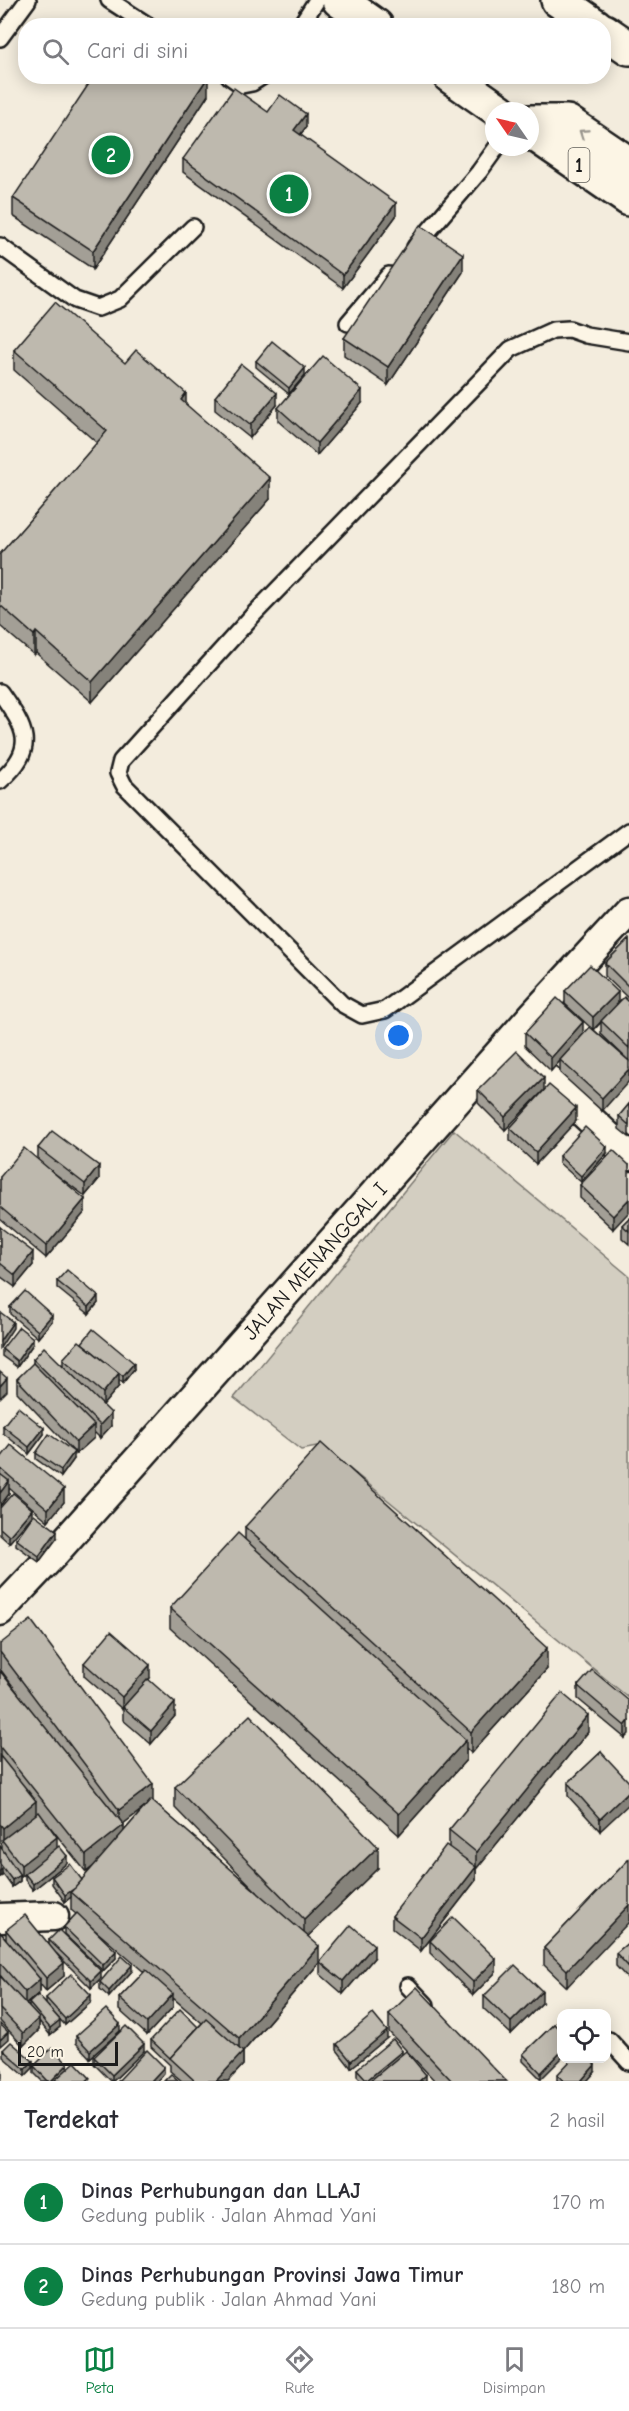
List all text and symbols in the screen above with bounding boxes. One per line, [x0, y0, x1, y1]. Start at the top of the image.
search box [18, 18, 611, 84]
icon: search [39, 35, 72, 68]
text: Cari di sini [87, 38, 188, 64]
north arrow [485, 102, 539, 156]
one-way arrow [578, 129, 589, 140]
pin: 2 [92, 132, 130, 178]
road number: 1 [568, 148, 590, 182]
pin: 1 [270, 172, 308, 216]
your location [384, 1021, 413, 1050]
street label: JALAN MENANGGAL I [238, 1177, 392, 1345]
map controls [557, 2009, 611, 2063]
button: locate [557, 2009, 611, 2063]
scale bar [18, 2039, 118, 2066]
text: 20 m [27, 2043, 64, 2061]
text: Terdekat [24, 2105, 118, 2135]
text: 2 hasil [550, 2109, 605, 2132]
text: Dinas Perhubungan dan LLAJ [81, 2178, 361, 2204]
text: 1 [40, 2191, 47, 2214]
text: 170 m [552, 2191, 605, 2214]
text: Gedung publik · Jalan Ahmad Yani [81, 2204, 377, 2227]
text: Dinas Perhubungan Provinsi Jawa Timur [81, 2262, 463, 2288]
text: 2 [39, 2275, 48, 2298]
text: 180 m [551, 2275, 605, 2298]
text: Gedung publik · Jalan Ahmad Yani [81, 2288, 377, 2311]
tab: Peta [83, 2343, 116, 2397]
tab: Rute [283, 2343, 316, 2397]
tab: Disimpan [483, 2343, 546, 2397]

